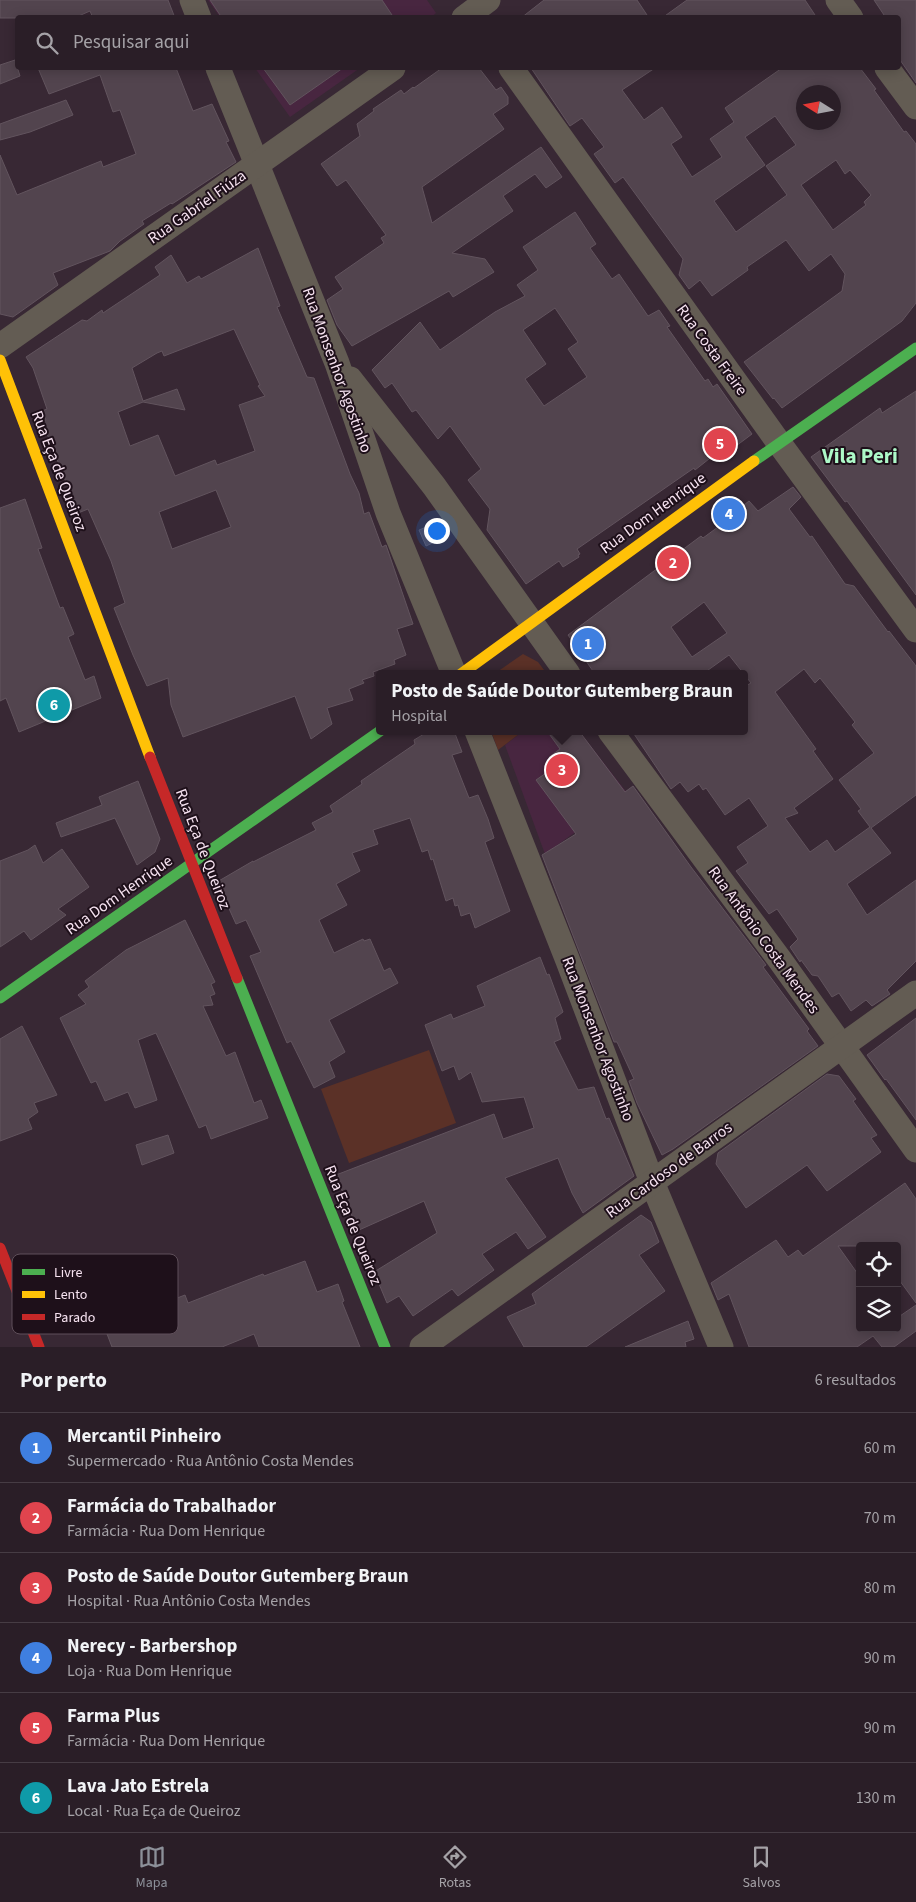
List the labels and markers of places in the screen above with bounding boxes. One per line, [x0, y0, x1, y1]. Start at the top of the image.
pin: 5 [704, 425, 736, 463]
pin: 4 [713, 495, 745, 533]
pin: 2 [657, 544, 689, 582]
pin: 1 [572, 625, 604, 663]
pin: 6 [38, 686, 70, 724]
pin: 3 [546, 751, 578, 789]

